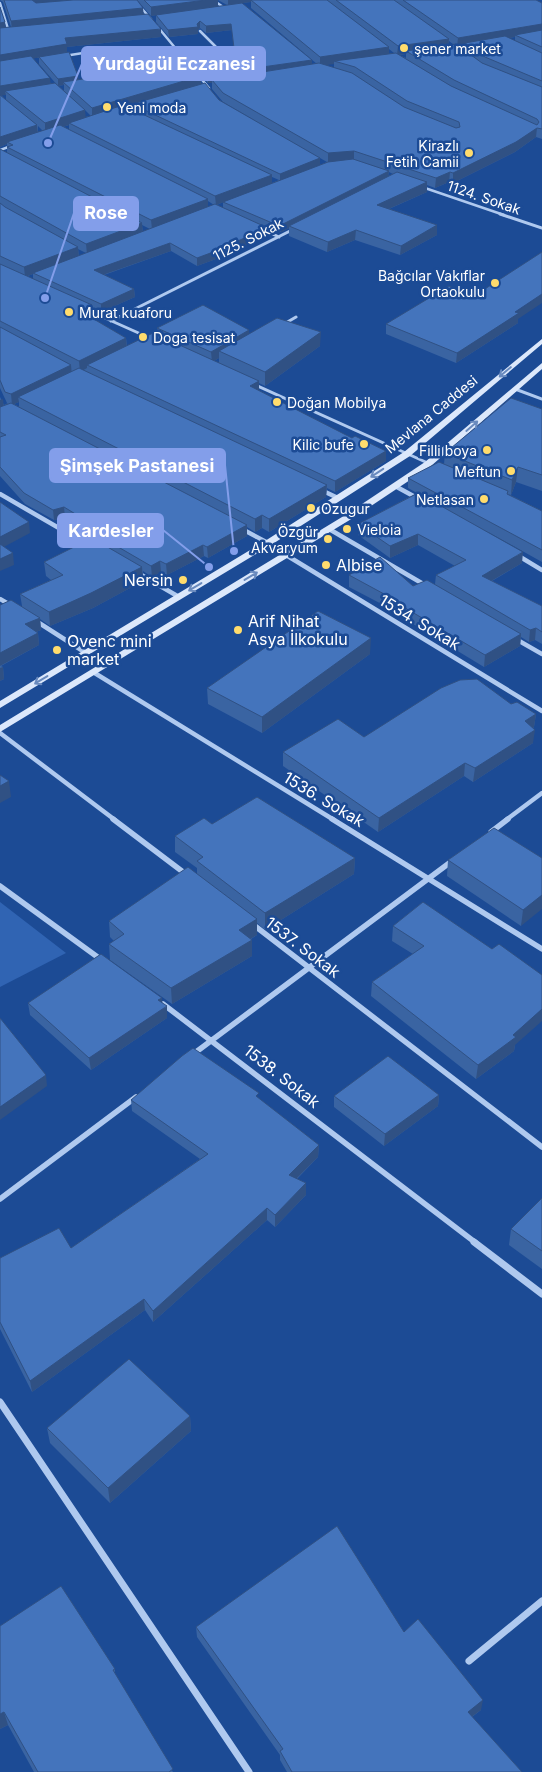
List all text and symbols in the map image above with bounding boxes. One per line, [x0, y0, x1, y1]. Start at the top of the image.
place label: şener market [414, 40, 501, 57]
marker: şener market [398, 42, 410, 54]
callout: Yurdagül Eczanesi [82, 47, 265, 80]
text: Yurdagül Eczanesi [93, 53, 255, 74]
place label: Yeni moda [117, 99, 186, 116]
marker: Yeni moda [101, 101, 113, 113]
place label: Kirazlı Fetih Camii [386, 137, 459, 170]
marker: Kirazlı Fetih Camii [463, 147, 475, 159]
street label: 1124. Sokak [445, 176, 523, 218]
callout: Rose [74, 197, 138, 230]
text: Rose [84, 202, 128, 223]
street label: 1125. Sokak [210, 214, 286, 264]
place label: Bağcılar Vakıflar Ortaokulu [378, 267, 485, 300]
marker: Bağcılar Vakıflar Ortaokulu [489, 277, 501, 289]
place label: Murat kuaforu [79, 304, 172, 321]
marker: Murat kuaforu [63, 306, 75, 318]
place label: Doga tesisat [153, 329, 236, 346]
marker: Doga tesisat [137, 331, 149, 343]
one-way arrow [498, 366, 511, 378]
street label: Mevlana Caddesi [381, 372, 481, 456]
place label: Doğan Mobilya [287, 394, 386, 411]
marker: Doğan Mobilya [271, 396, 283, 408]
one-way arrow [465, 420, 478, 432]
place label: Kilic bufe [292, 436, 354, 453]
marker: Kilic bufe [358, 438, 370, 450]
place label: Filli boya [419, 442, 477, 459]
marker: Filli boya [481, 444, 493, 456]
callout: Şimşek Pastanesi [50, 449, 225, 482]
text: Şimşek Pastanesi [60, 455, 214, 476]
place label: Meftun [454, 463, 501, 480]
marker: Meftun [505, 465, 517, 477]
one-way arrow [371, 468, 385, 478]
place label: Netlasan [416, 491, 474, 508]
marker: Netlasan [478, 493, 490, 505]
place label: Ozugur [321, 500, 370, 517]
marker: Ozugur [305, 502, 317, 514]
callout: Kardesler [58, 514, 163, 547]
text: Kardesler [68, 520, 154, 541]
place label: Vieloia [357, 521, 401, 538]
place label: Özgür Akvaryum [251, 523, 318, 556]
marker: Vieloia [341, 523, 353, 535]
marker: Özgür Akvaryum [322, 533, 334, 545]
place label: Albise [336, 555, 382, 575]
marker: Albise [320, 559, 332, 571]
place label: Nersin [124, 570, 173, 590]
one-way arrow [244, 571, 258, 581]
marker: Nersin [177, 574, 189, 586]
one-way arrow [189, 582, 203, 592]
street label: 1534. Sokak [376, 590, 465, 654]
place label: Arif Nihat Asya İlkokulu [248, 611, 348, 649]
marker: Arif Nihat Asya İlkokulu [232, 624, 244, 636]
place label: Ovenc mini market [67, 631, 152, 669]
marker: Ovenc mini market [51, 644, 63, 656]
one-way arrow [35, 676, 49, 686]
street label: 1536. Sokak [280, 767, 368, 831]
street label: 1537. Sokak [262, 912, 345, 982]
street label: 1538. Sokak [240, 1040, 324, 1112]

